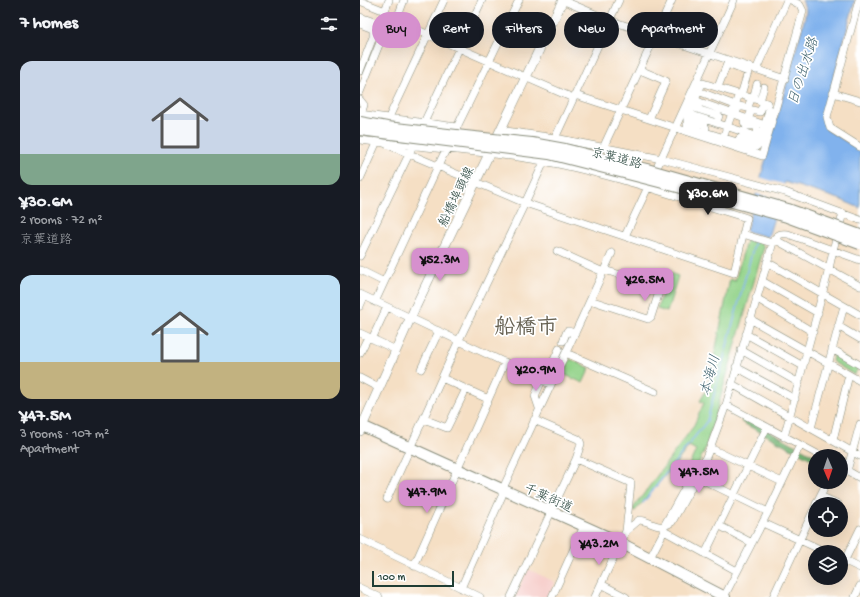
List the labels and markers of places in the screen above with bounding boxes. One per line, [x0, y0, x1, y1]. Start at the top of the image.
pin: ¥30.6M [675, 182, 741, 216]
pin: ¥52.3M [407, 248, 473, 282]
pin: ¥26.5M [612, 268, 678, 302]
pin: ¥20.9M [503, 358, 569, 392]
pin: ¥47.5M [666, 460, 732, 494]
pin: ¥47.9M [394, 480, 460, 514]
pin: ¥43.2M [566, 532, 632, 566]

